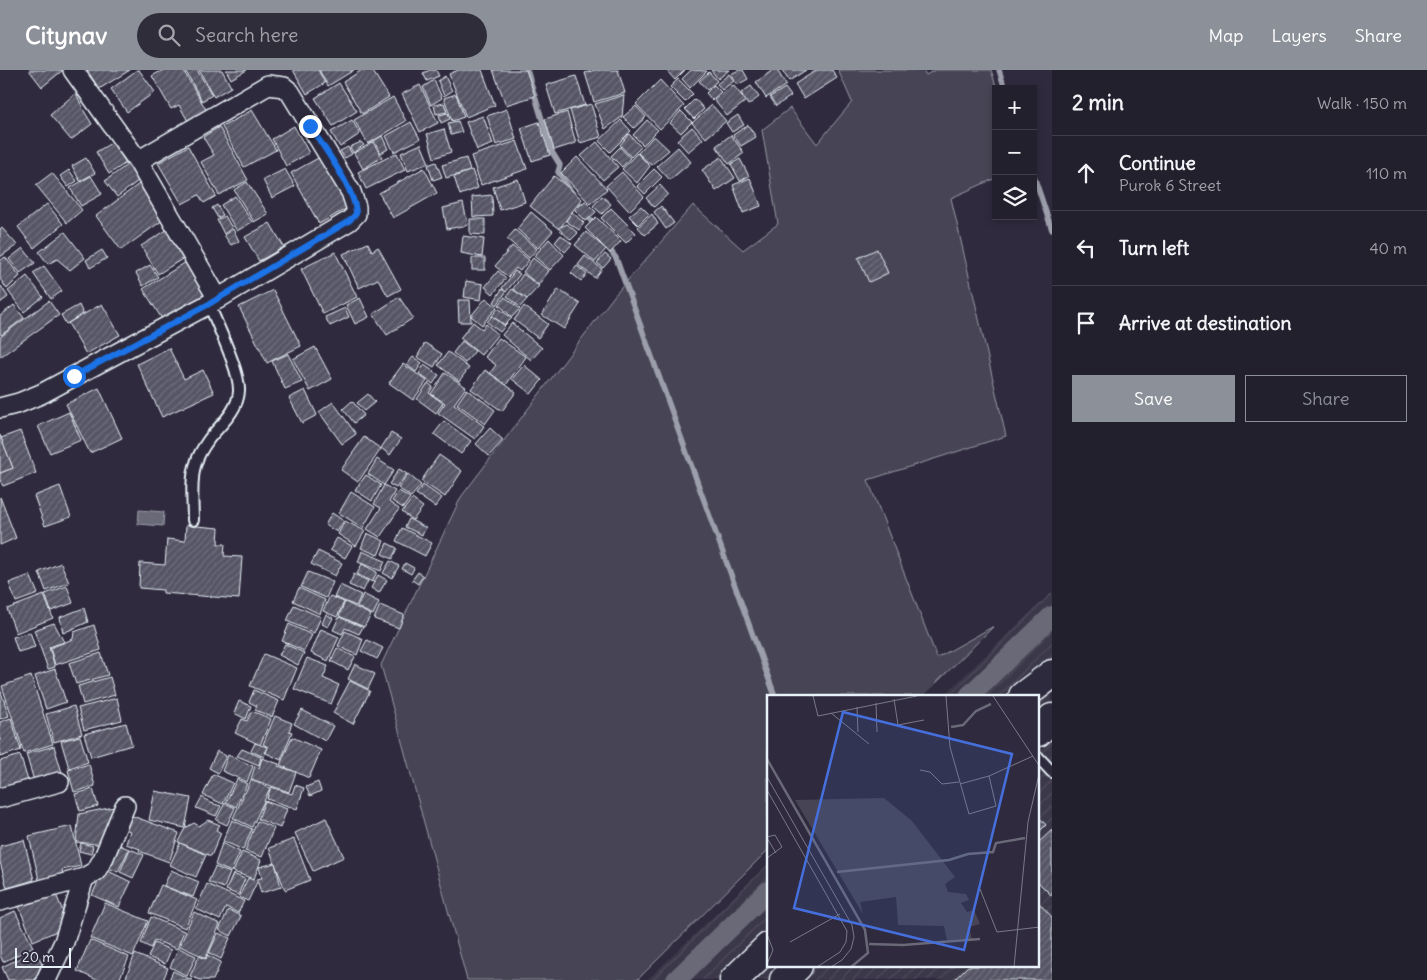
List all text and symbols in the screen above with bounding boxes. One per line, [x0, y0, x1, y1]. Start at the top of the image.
search box [137, 13, 487, 58]
text: Citynav [25, 20, 107, 50]
icon: search [155, 21, 183, 49]
text: Search here [195, 23, 298, 47]
text: Map [1208, 24, 1243, 47]
text: Layers [1271, 24, 1327, 47]
text: Share [1355, 24, 1402, 47]
map controls [992, 85, 1037, 220]
button: + [992, 85, 1037, 130]
text: 2 min [1072, 89, 1124, 116]
text: Walk · 150 m [1317, 93, 1407, 113]
route end [299, 115, 322, 138]
button: − [992, 130, 1037, 175]
text: Continue [1119, 151, 1196, 175]
icon: ahead [1072, 159, 1100, 187]
text: 110 m [1366, 163, 1407, 183]
button: layers [992, 175, 1037, 220]
text: Purok 6 Street [1119, 175, 1221, 195]
icon: left [1072, 234, 1100, 262]
text: Turn left [1119, 236, 1189, 260]
text: 40 m [1369, 238, 1407, 258]
icon: arrive [1072, 309, 1100, 337]
text: Arrive at destination [1119, 311, 1292, 335]
route start [63, 365, 86, 388]
button: Save [1072, 375, 1235, 422]
button: Share [1245, 375, 1407, 422]
inset map [767, 695, 1040, 968]
scale bar [15, 945, 71, 968]
text: 20 m [22, 948, 55, 966]

